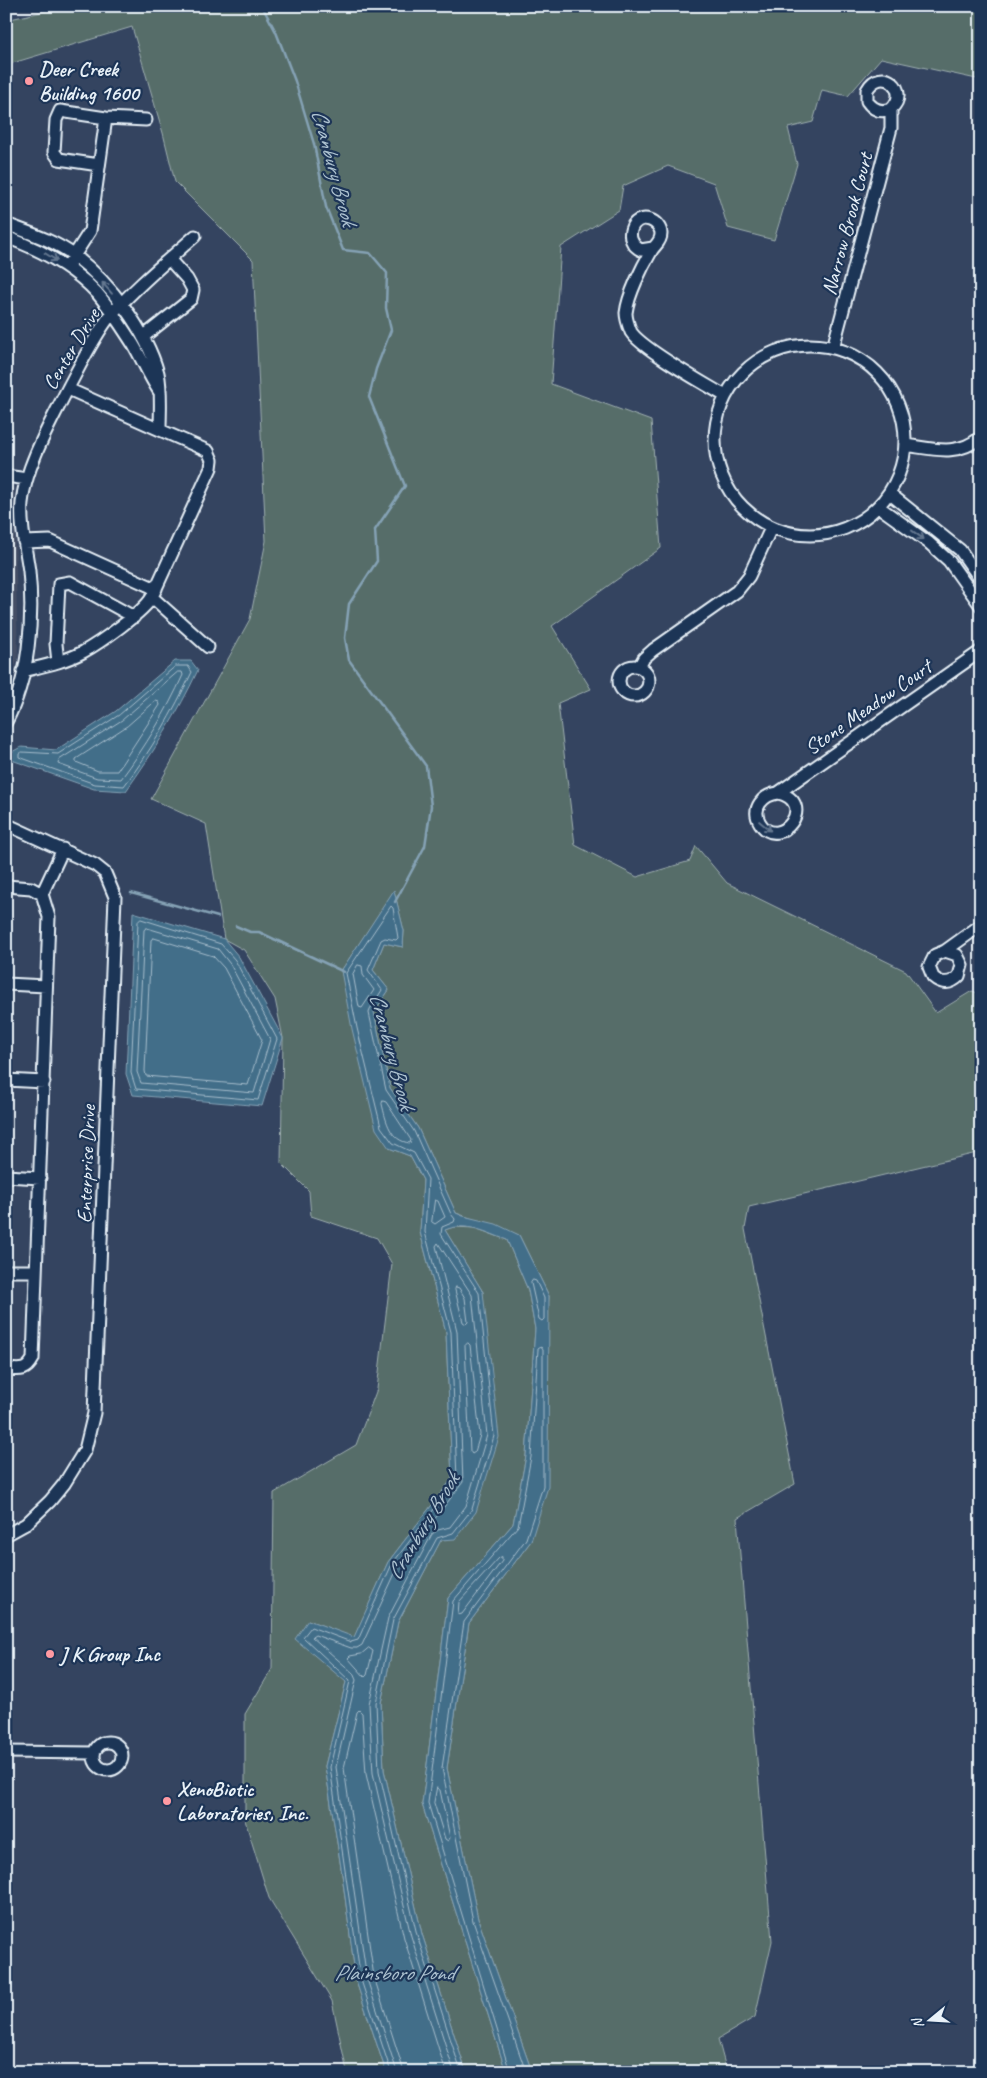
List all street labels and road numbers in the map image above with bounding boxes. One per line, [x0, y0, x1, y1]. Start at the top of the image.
street label: Narrow Brook Court [816, 148, 879, 298]
street label: Center Drive [37, 302, 106, 394]
street label: Stone Meadow Court [800, 652, 939, 760]
street label: Enterprise Drive [71, 1103, 101, 1223]

